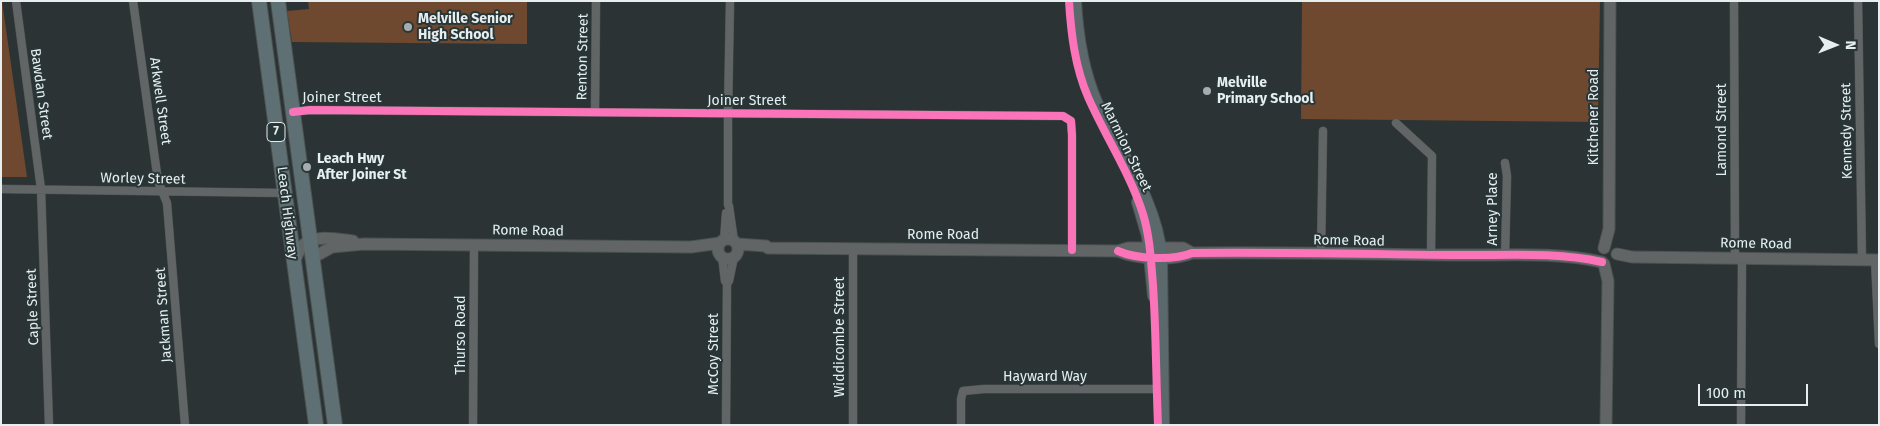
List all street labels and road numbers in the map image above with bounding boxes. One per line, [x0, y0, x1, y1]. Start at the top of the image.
street label: Renton Street [574, 13, 592, 101]
street label: Bawdan Street [26, 47, 56, 141]
street label: Arkwell Street [146, 56, 174, 146]
street label: Kitchener Road [1586, 69, 1602, 165]
street label: Kennedy Street [1838, 83, 1856, 179]
street label: Lamond Street [1714, 84, 1730, 176]
street label: Joiner Street [302, 90, 382, 106]
street label: Joiner Street [707, 93, 787, 109]
street label: Marmion Street [1097, 99, 1155, 195]
road number: 7 [267, 122, 285, 142]
street label: Leach Highway [273, 166, 301, 260]
street label: Worley Street [100, 170, 186, 188]
street label: Arney Place [1485, 172, 1501, 246]
street label: Rome Road [492, 222, 564, 240]
street label: Rome Road [907, 227, 979, 243]
street label: Rome Road [1313, 232, 1385, 250]
street label: Rome Road [1720, 235, 1792, 253]
street label: Jackman Street [152, 267, 176, 363]
street label: Caple Street [23, 268, 43, 346]
street label: Widdicombe Street [832, 277, 848, 397]
street label: Thurso Road [453, 295, 469, 375]
street label: McCoy Street [706, 313, 722, 395]
street label: Hayward Way [1003, 369, 1087, 385]

